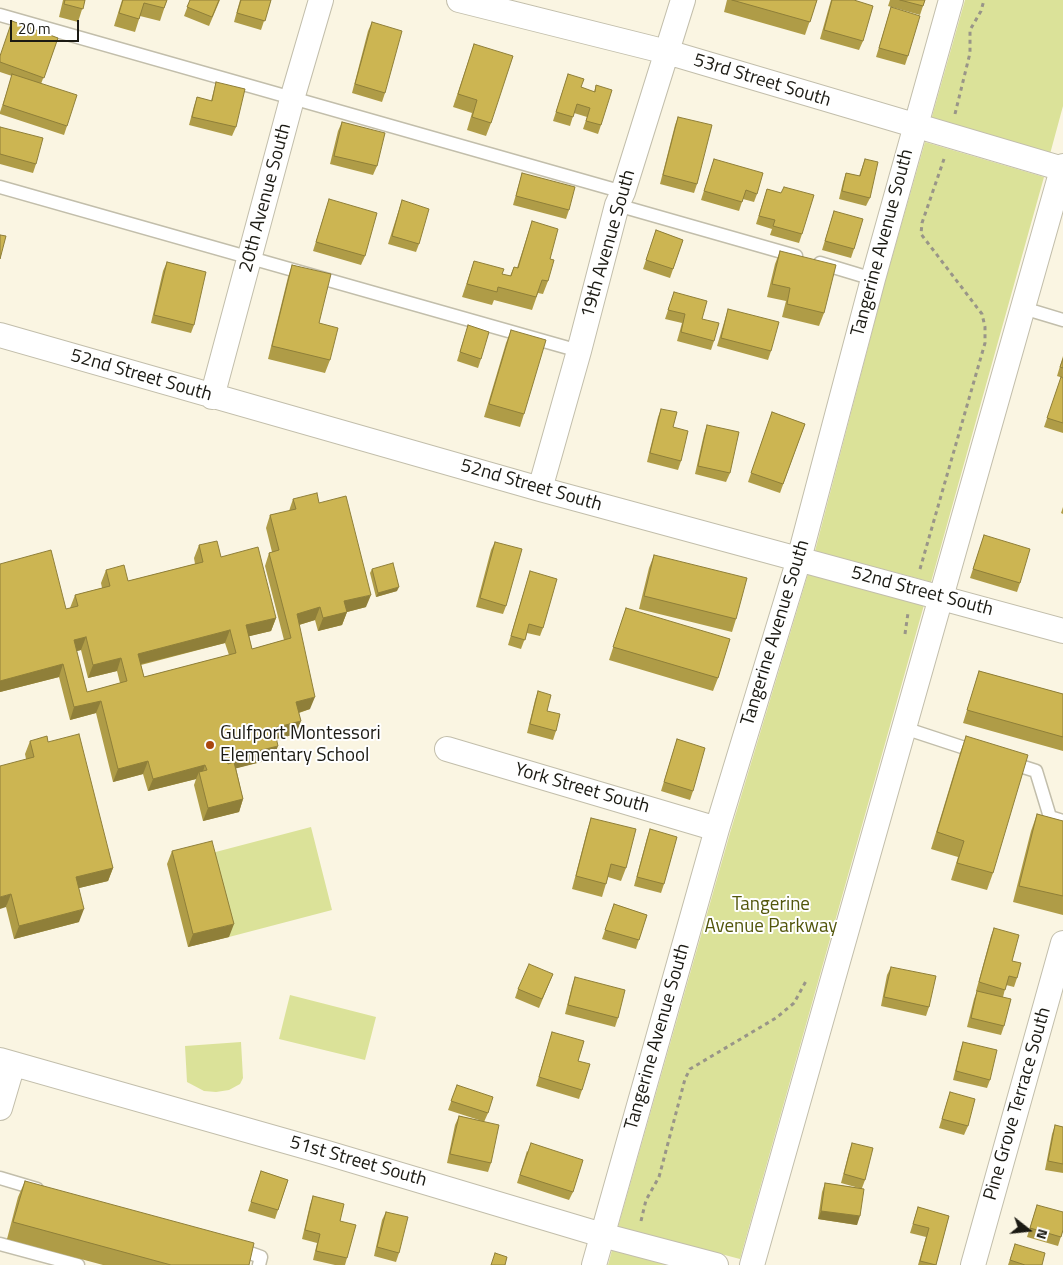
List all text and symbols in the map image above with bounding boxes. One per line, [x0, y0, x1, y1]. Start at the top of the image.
scale bar [12, 10, 81, 42]
text: 20 m [18, 17, 51, 40]
street label: 53rd Street South [691, 49, 833, 113]
street label: 20th Avenue South [235, 121, 297, 275]
street label: Tangerine Avenue South [847, 147, 919, 339]
street label: 19th Avenue South [577, 167, 641, 321]
street label: 52nd Street South [68, 345, 214, 407]
street label: 52nd Street South [458, 455, 604, 517]
street label: Tangerine Avenue South [737, 537, 815, 729]
street label: 52nd Street South [848, 562, 996, 622]
place label: Gulfport Montessori Elementary School [220, 723, 381, 767]
marker: Gulfport Montessori Elementary School [204, 739, 216, 751]
street label: York Street South [512, 759, 652, 819]
park label: Tangerine Avenue Parkway [705, 894, 837, 938]
street label: Tangerine Avenue South [620, 941, 696, 1133]
street label: Pine Grove Terrace South [979, 1005, 1057, 1203]
street label: 51st Street South [287, 1132, 429, 1192]
north arrow [1003, 1205, 1053, 1255]
text: N [1031, 1227, 1054, 1242]

